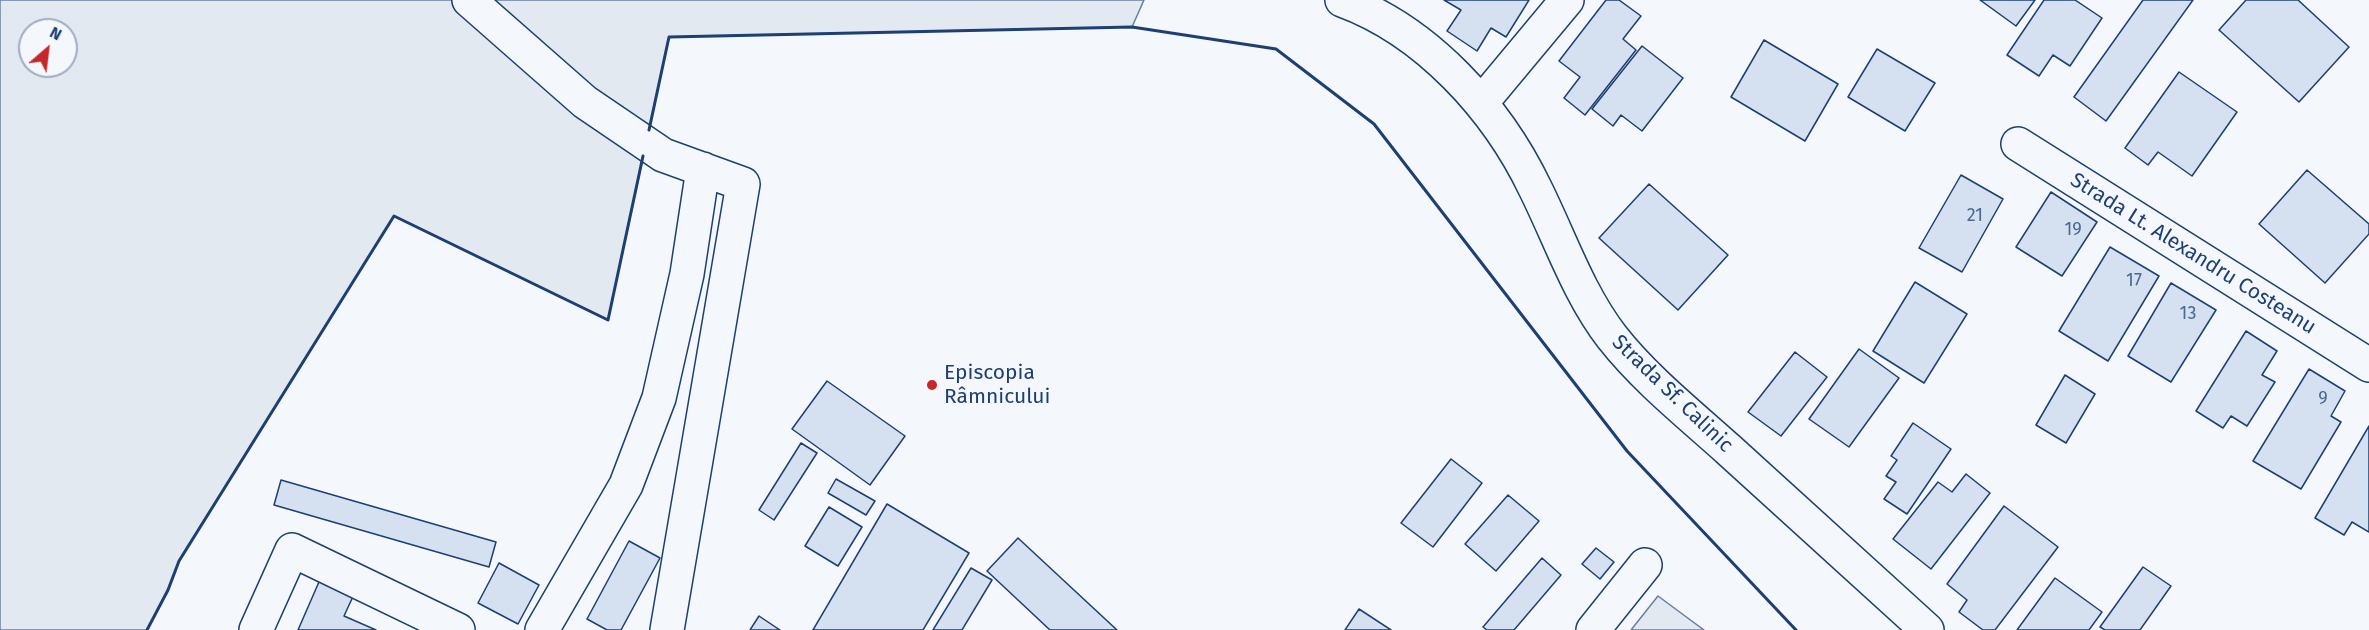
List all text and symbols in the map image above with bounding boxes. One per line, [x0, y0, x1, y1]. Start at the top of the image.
north arrow [18, 18, 78, 78]
text: N [47, 23, 65, 44]
street label: Strada Lt. Alexandru Costeanu [2066, 168, 2320, 340]
house number: 21 [1967, 205, 1983, 227]
house number: 19 [2064, 219, 2082, 241]
house number: 17 [2126, 270, 2142, 292]
house number: 13 [2180, 303, 2196, 325]
street label: Strada Sf. Calinic [1606, 330, 1738, 458]
place label: Episcopia Râmnicului [944, 360, 1050, 410]
marker: Episcopia Râmnicului [925, 378, 939, 392]
house number: 9 [2318, 388, 2328, 410]

